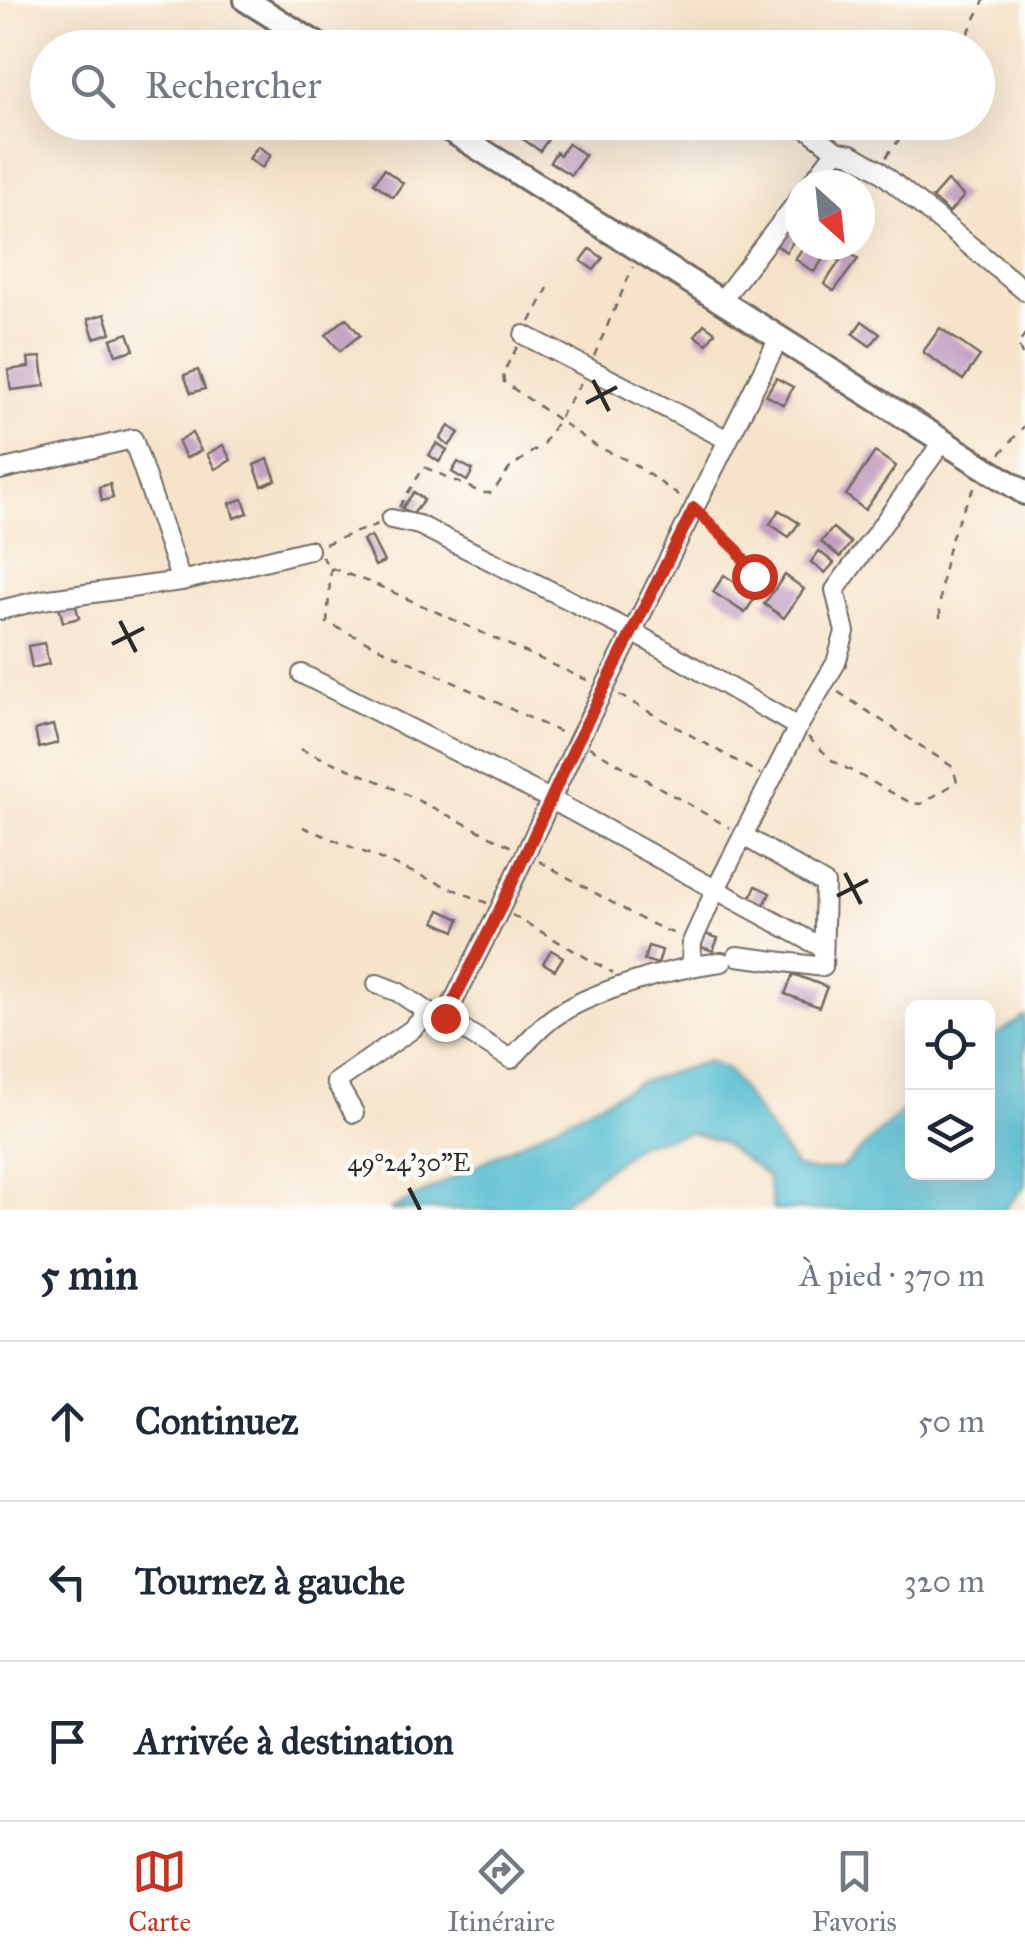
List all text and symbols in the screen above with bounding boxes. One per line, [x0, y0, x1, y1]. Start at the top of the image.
search box [30, 30, 995, 140]
icon: search [65, 58, 120, 113]
text: Rechercher [145, 62, 321, 108]
north arrow [785, 170, 875, 260]
route start [732, 554, 778, 600]
route end [423, 996, 469, 1042]
map controls [905, 1000, 995, 1180]
button: locate [905, 1000, 995, 1090]
button: layers [905, 1090, 995, 1180]
text: 49°24'30"E [348, 1147, 471, 1178]
text: 5 min [40, 1249, 138, 1301]
text: À pied · 370 m [799, 1256, 985, 1295]
icon: ahead [40, 1394, 95, 1449]
text: Continuez [135, 1398, 299, 1444]
text: 50 m [918, 1402, 985, 1441]
icon: left [40, 1554, 95, 1609]
text: Tournez à gauche [135, 1558, 405, 1604]
text: 320 m [904, 1562, 985, 1601]
icon: arrive [40, 1714, 95, 1769]
text: Arrivée à destination [135, 1718, 454, 1764]
tab: Carte [128, 1844, 191, 1939]
tab: Itinéraire [448, 1844, 555, 1939]
tab: Favoris [812, 1844, 897, 1939]

